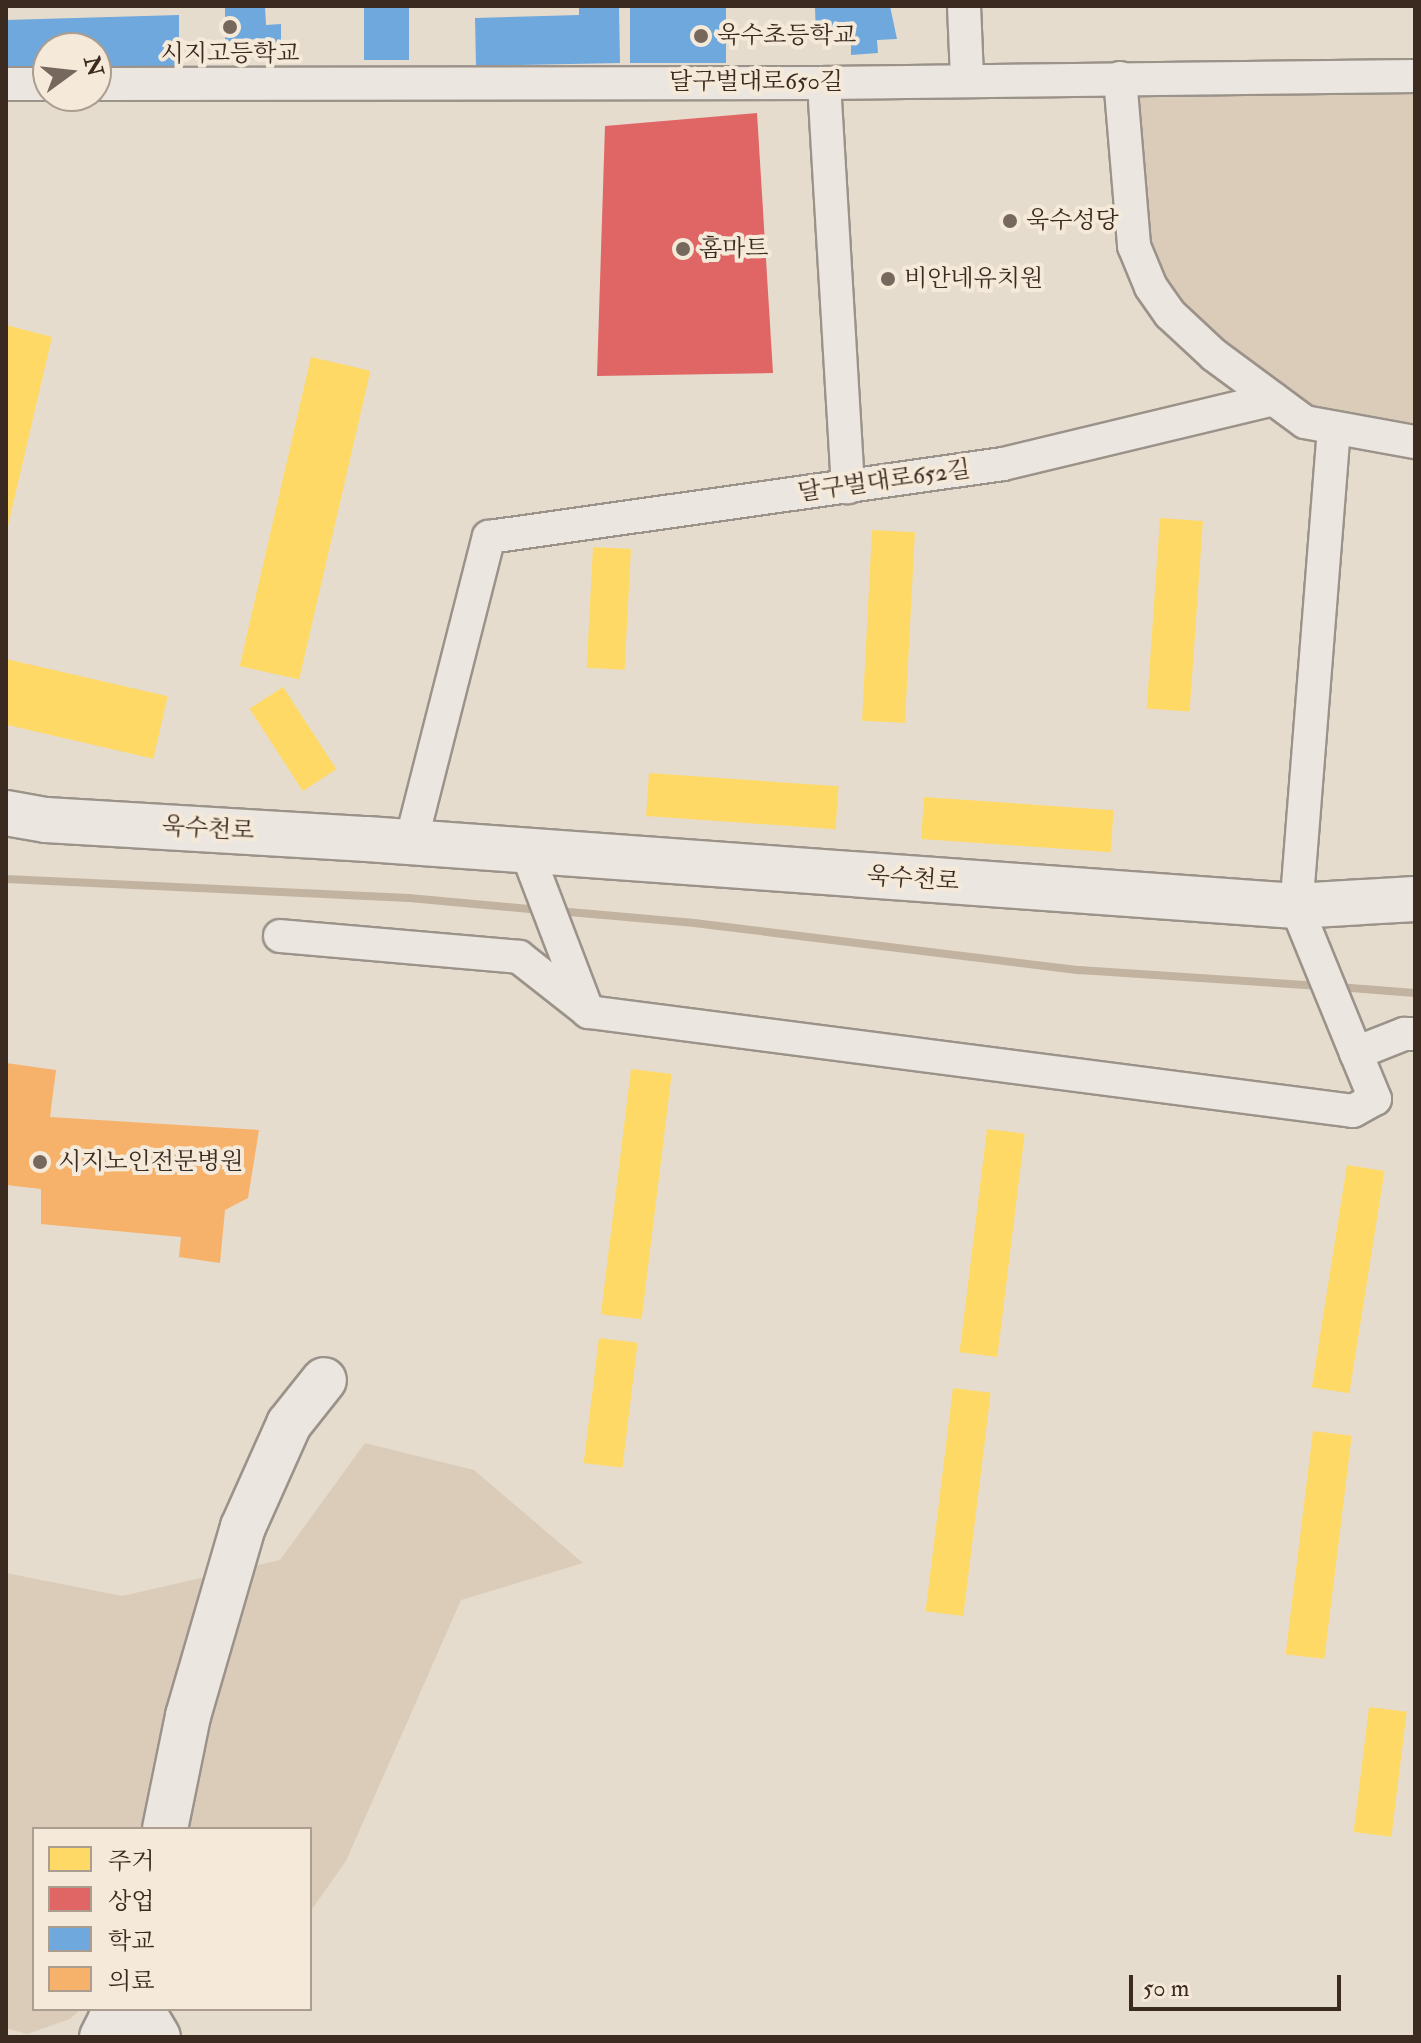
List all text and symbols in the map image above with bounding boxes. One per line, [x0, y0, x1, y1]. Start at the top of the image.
marker: 시지고등학교 [221, 18, 239, 36]
place label: 욱수초등학교 [717, 22, 856, 50]
marker: 욱수초등학교 [692, 27, 710, 45]
north arrow [32, 32, 112, 112]
place label: 시지고등학교 [160, 40, 300, 68]
text: N [77, 53, 109, 79]
street label: 달구벌대로650길 [669, 68, 843, 96]
place label: 욱수성당 [1026, 207, 1119, 235]
marker: 욱수성당 [1001, 212, 1019, 230]
place label: 홈마트 [699, 235, 769, 263]
marker: 홈마트 [674, 240, 692, 258]
place label: 비안네유치원 [904, 265, 1043, 293]
marker: 비안네유치원 [879, 270, 897, 288]
street label: 달구벌대로652길 [796, 455, 972, 507]
street label: 욱수천로 [161, 812, 255, 846]
street label: 욱수천로 [866, 861, 960, 897]
place label: 시지노인전문병원 [58, 1148, 243, 1176]
marker: 시지노인전문병원 [29, 1151, 51, 1173]
legend [32, 1827, 312, 2011]
text: 주거 [108, 1846, 154, 1877]
text: 상업 [108, 1886, 154, 1917]
text: 학교 [108, 1926, 154, 1957]
scale bar [1133, 1959, 1345, 2009]
text: 의료 [108, 1966, 154, 1997]
text: 50 m [1143, 1973, 1189, 2004]

